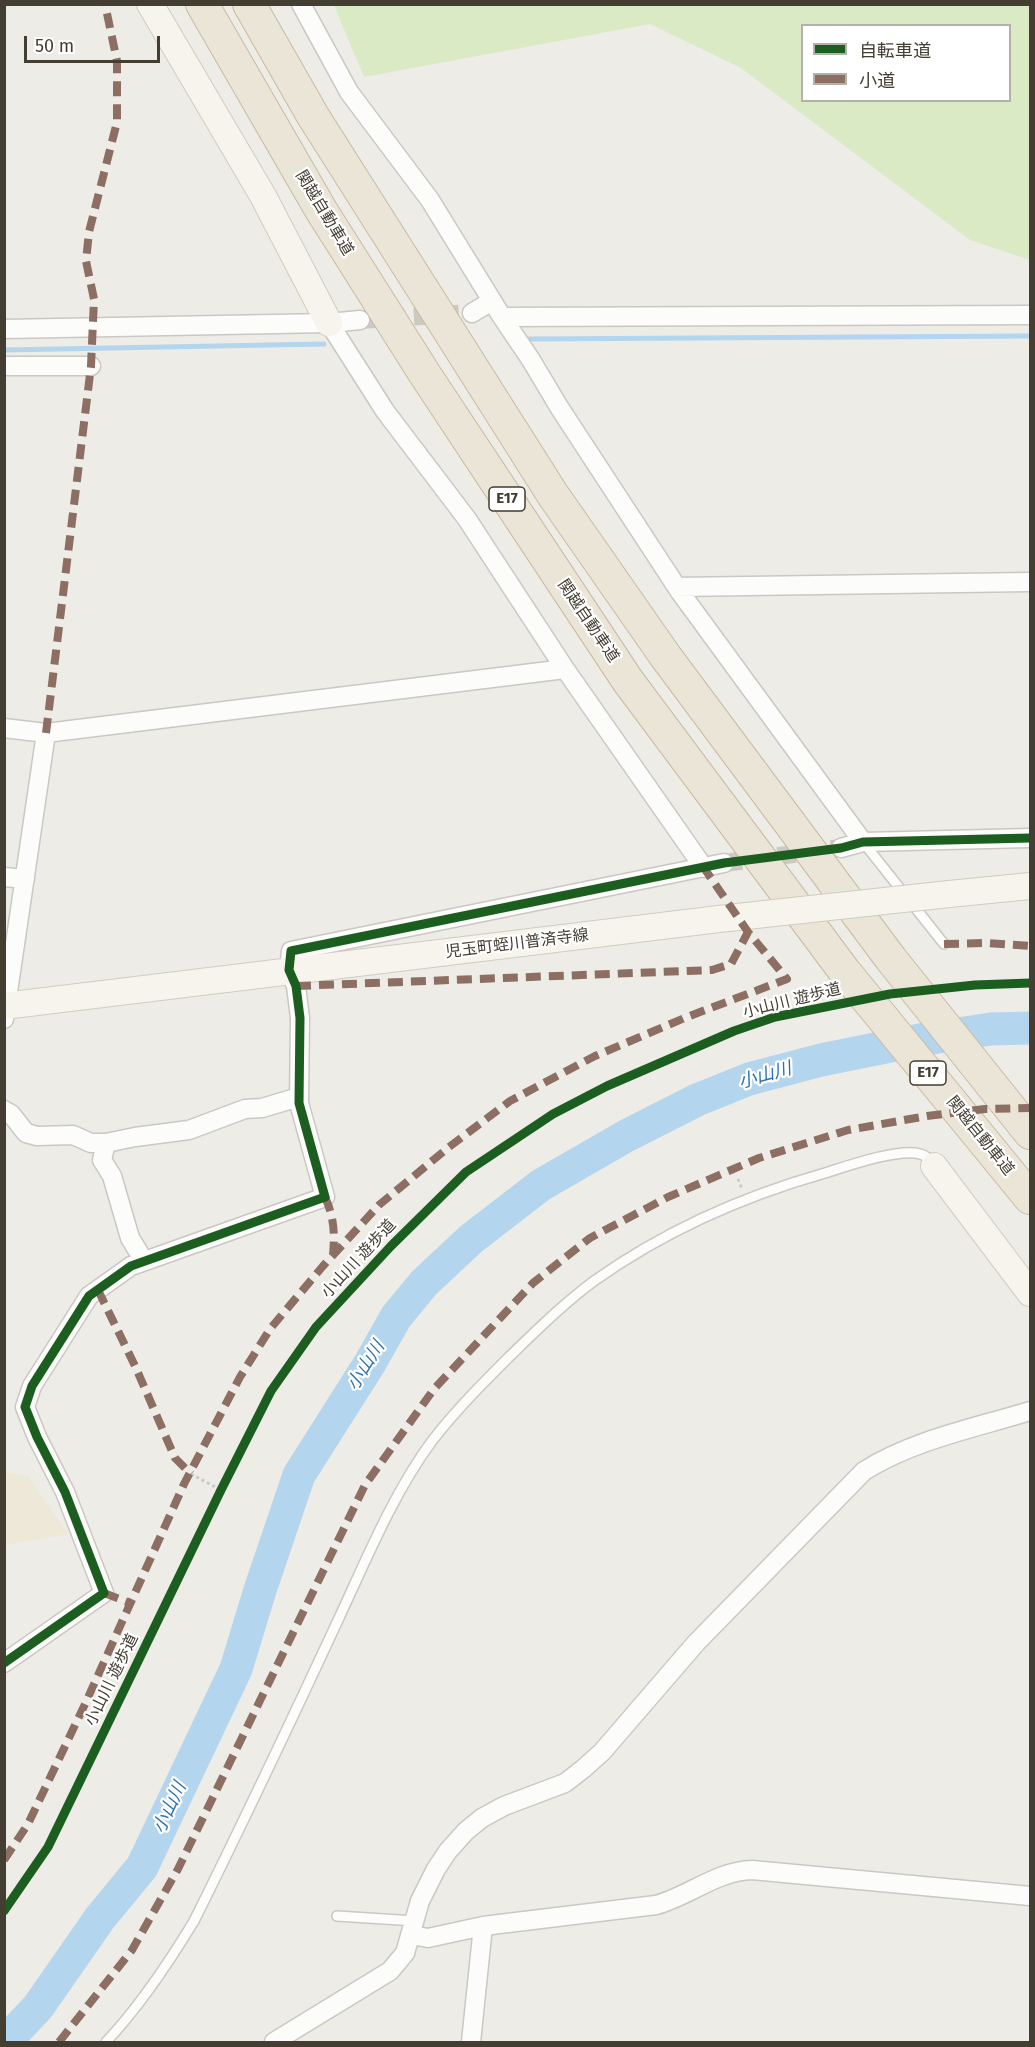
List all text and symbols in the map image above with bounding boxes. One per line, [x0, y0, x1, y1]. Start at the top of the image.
scale bar [27, 24, 164, 62]
legend [801, 24, 1011, 102]
text: 50 m [35, 35, 74, 57]
text: 自転車道 [859, 40, 931, 62]
text: 小道 [859, 70, 895, 92]
street label: 関越自動車道 [291, 167, 357, 259]
road number: E17 [489, 487, 525, 511]
street label: 関越自動車道 [553, 576, 623, 666]
street label: 児玉町蛭川普済寺線 [444, 926, 590, 962]
street label: 小山川 遊歩道 [741, 980, 843, 1022]
water label: 小山川 [736, 1058, 794, 1094]
road number: E17 [910, 1061, 946, 1085]
street label: 関越自動車道 [942, 1093, 1018, 1179]
street label: 小山川 遊歩道 [318, 1216, 400, 1302]
water label: 小山川 [343, 1337, 389, 1395]
street label: 小山川 遊歩道 [81, 1631, 143, 1729]
water label: 小山川 [149, 1779, 191, 1837]

